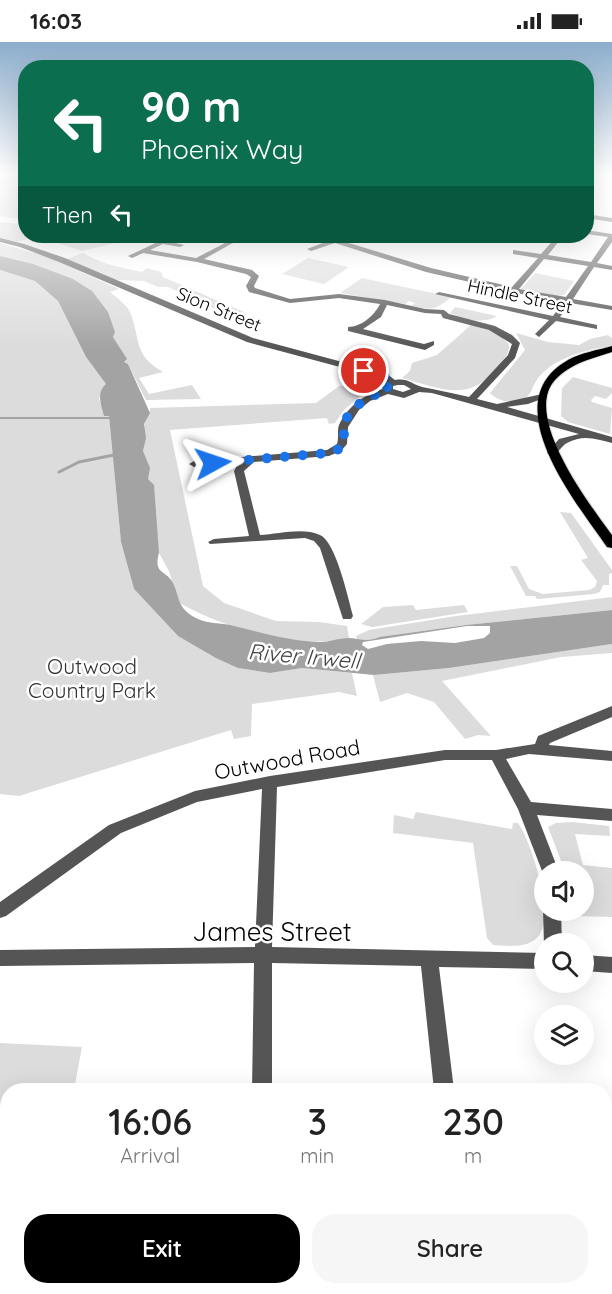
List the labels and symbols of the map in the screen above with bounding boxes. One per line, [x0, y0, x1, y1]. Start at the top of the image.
street label: Hindle Street [466, 274, 574, 318]
street label: Sion Street [173, 282, 265, 336]
pin [338, 345, 389, 396]
position arrow [181, 431, 245, 495]
water label: River Irwell [247, 637, 364, 675]
park label: Outwood Country Park [28, 653, 156, 703]
street label: Outwood Road [212, 733, 362, 785]
street label: James Street [192, 915, 352, 948]

